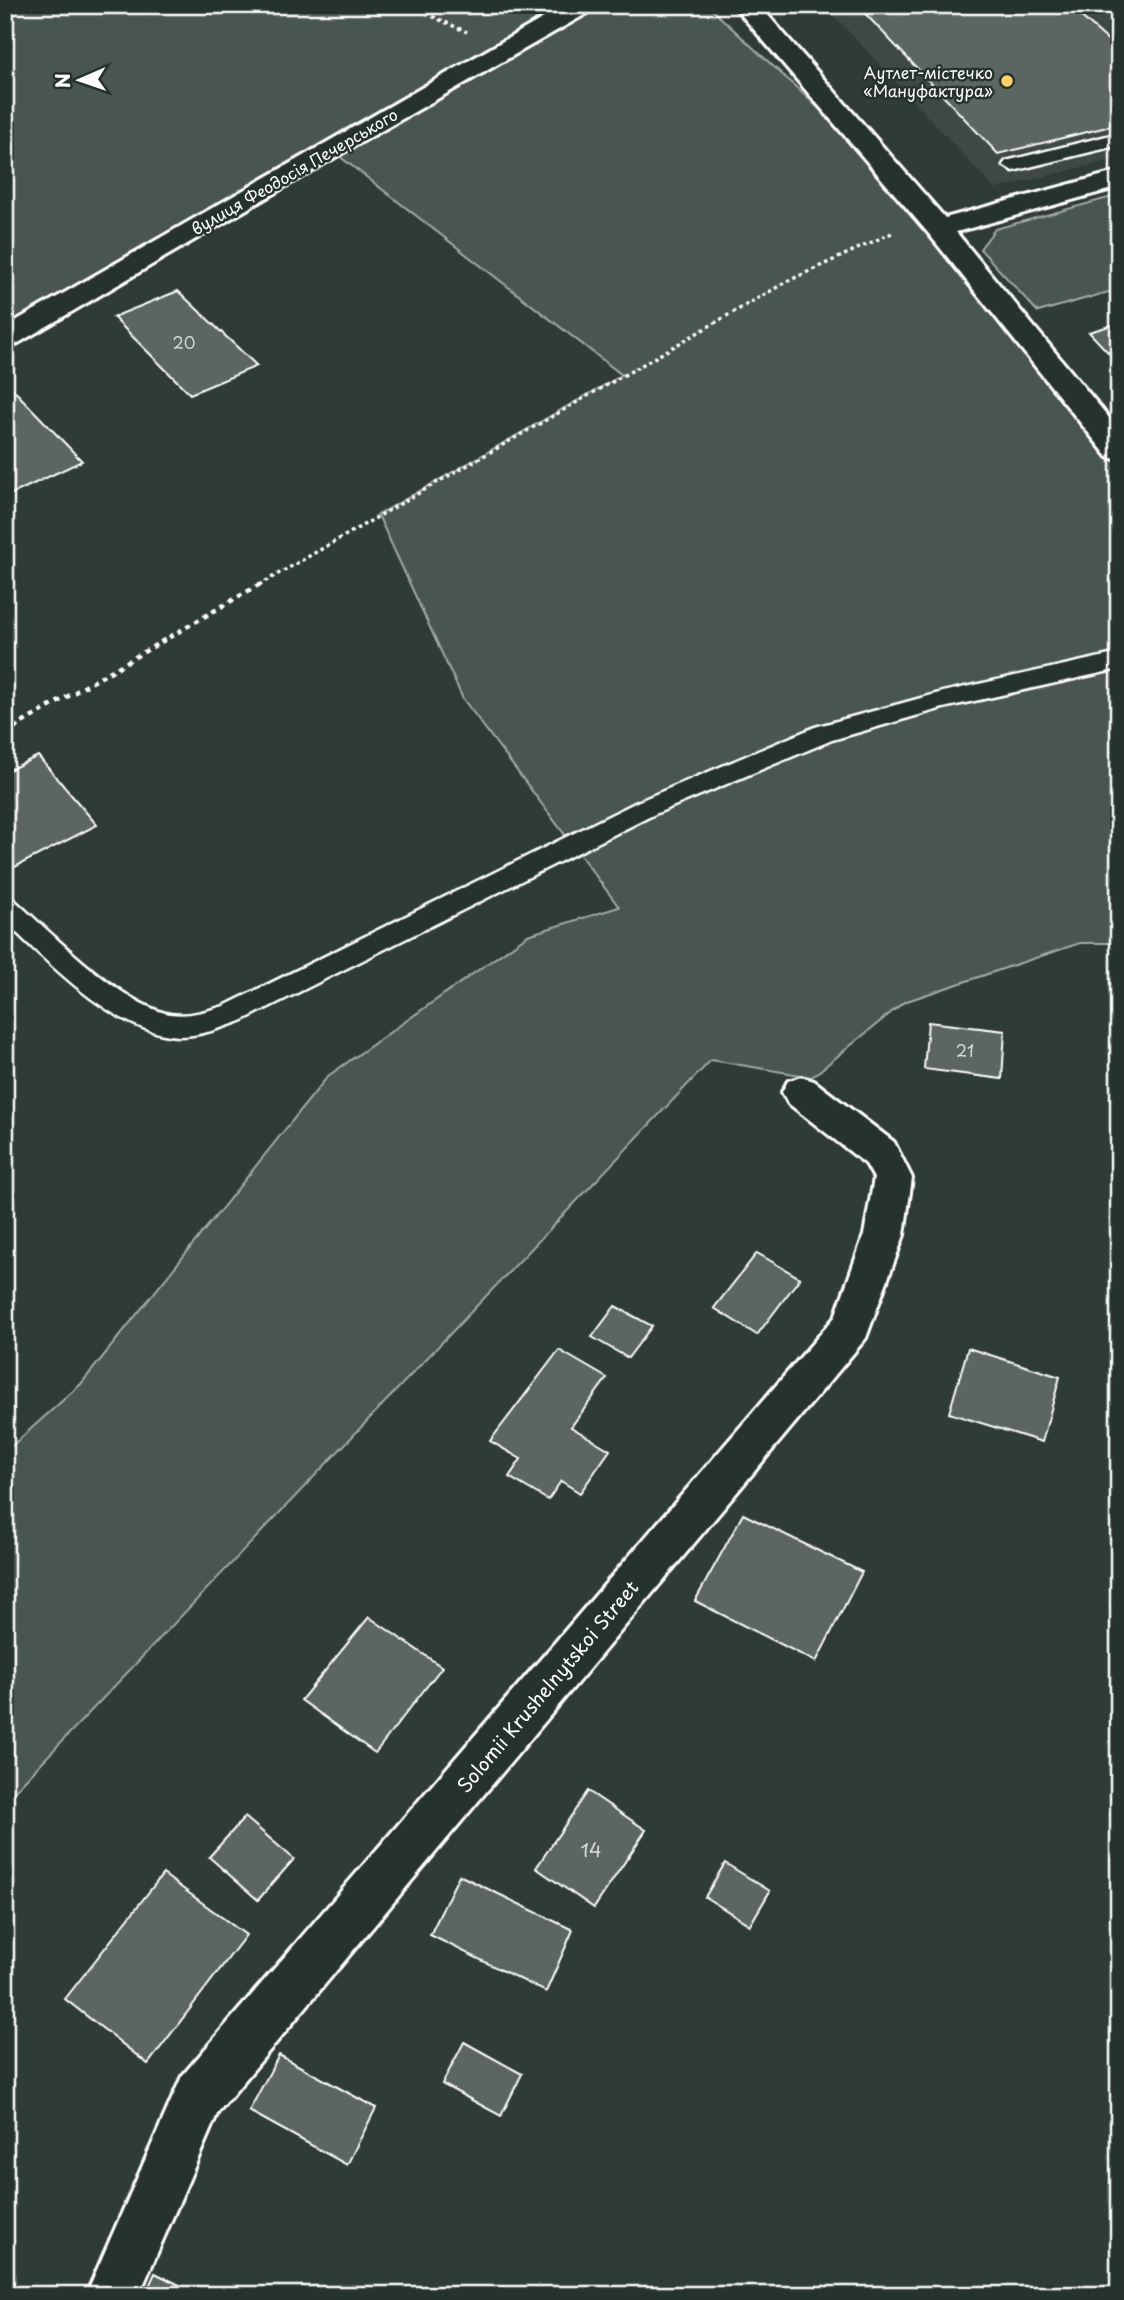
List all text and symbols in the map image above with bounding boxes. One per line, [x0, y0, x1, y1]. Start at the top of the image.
north arrow [46, 46, 116, 116]
place label: Аутлет-містечко «Мануфактура» [863, 60, 993, 102]
text: N [48, 73, 76, 89]
marker: Аутлет-містечко «Мануфактура» [999, 73, 1015, 89]
street label: вулиця Феодосія Печерського [186, 102, 402, 240]
house number: 20 [173, 330, 195, 354]
house number: 21 [956, 1038, 974, 1062]
street label: Solomii Krushelnytskoi Street [450, 1574, 644, 1798]
house number: 14 [580, 1835, 602, 1863]

